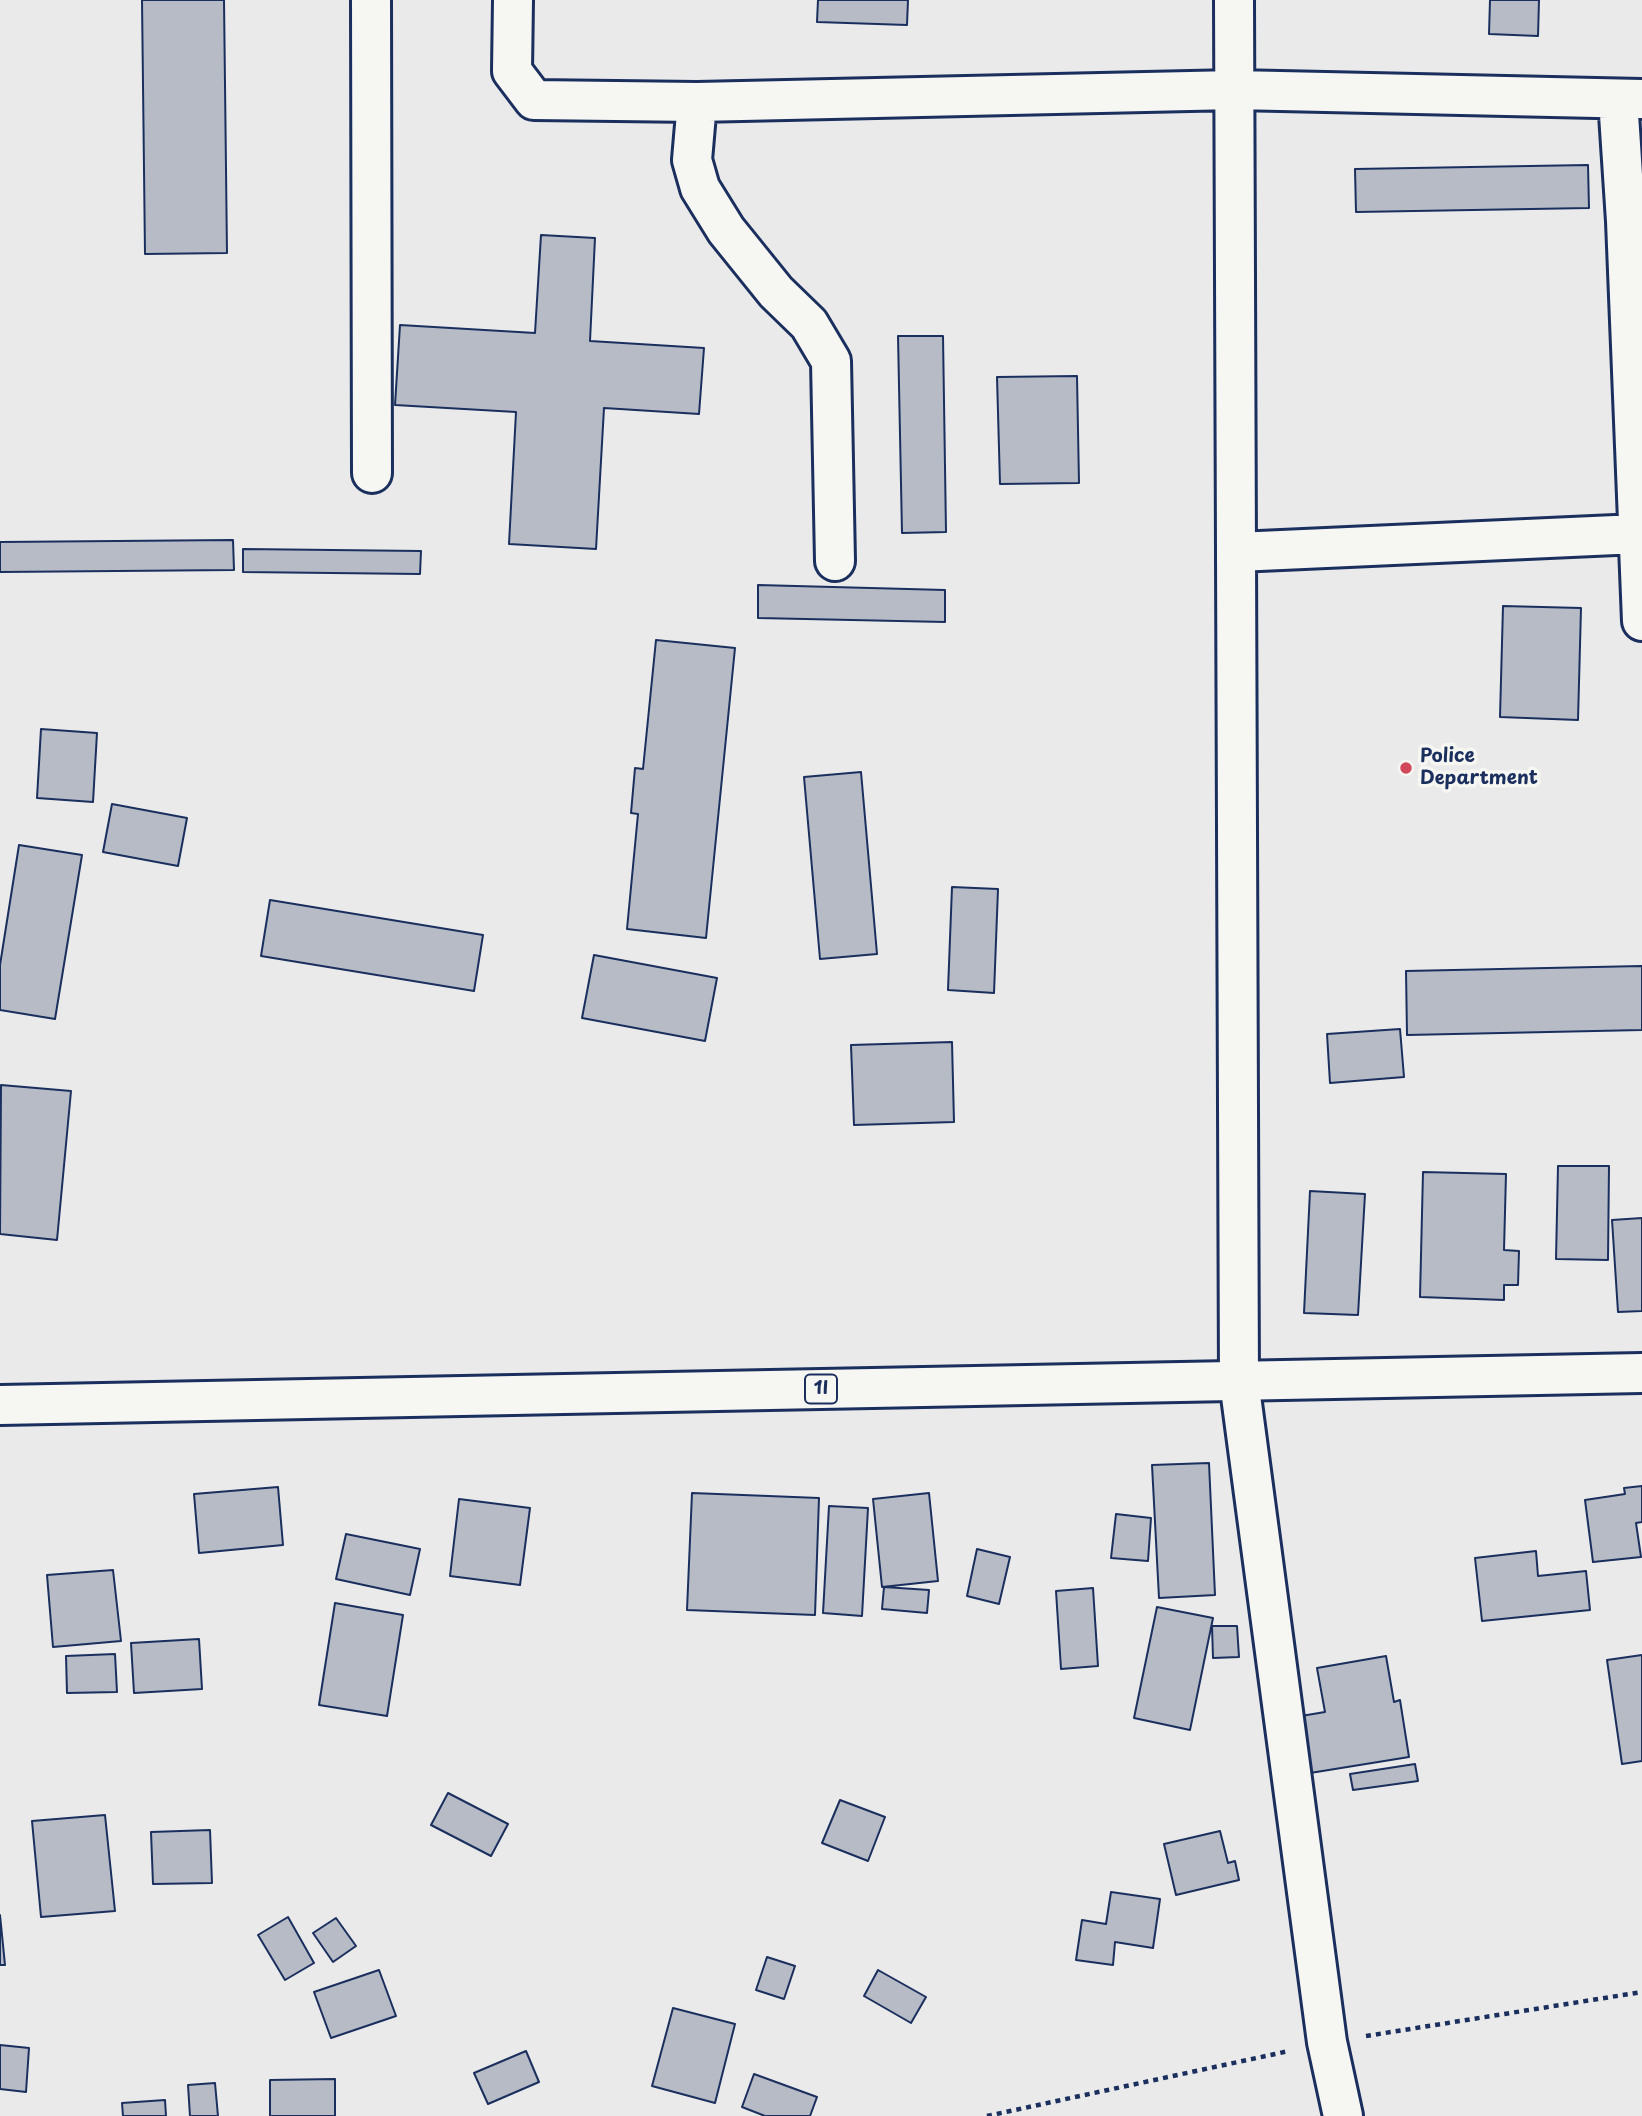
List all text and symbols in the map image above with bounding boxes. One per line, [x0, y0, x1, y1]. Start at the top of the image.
place label: Police Department [1420, 746, 1538, 790]
marker: Police Department [1398, 760, 1414, 776]
road number: 1I [805, 1374, 837, 1404]

